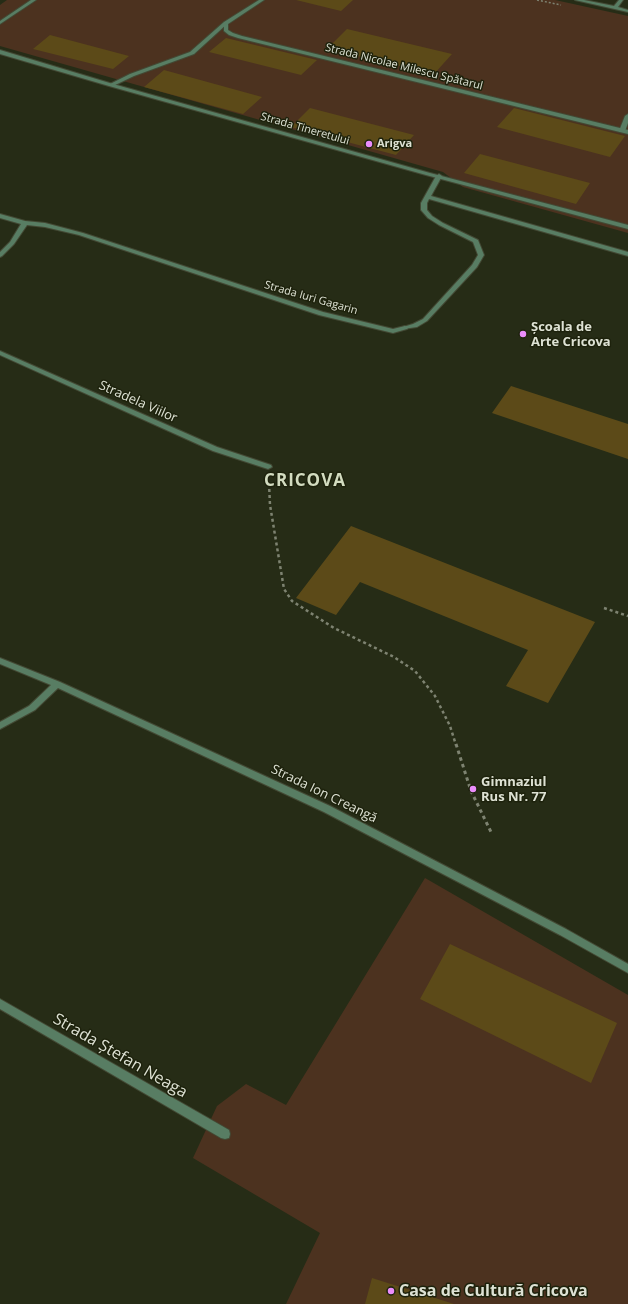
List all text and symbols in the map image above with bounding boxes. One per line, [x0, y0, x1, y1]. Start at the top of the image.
street label: Strada Nicolae Milescu Spătarul [324, 41, 484, 93]
street label: Strada Tineretului [259, 110, 351, 148]
place label: Arigva [377, 137, 412, 151]
marker: Arigva [364, 139, 374, 149]
street label: Strada Iuri Gagarin [263, 278, 359, 318]
place label: Școala de Arte Cricova [531, 319, 611, 350]
marker: Școala de Arte Cricova [518, 329, 528, 339]
street label: Stradela Viilor [96, 378, 180, 426]
district label: CRICOVA [264, 471, 346, 491]
street label: Strada Ion Creangă [268, 762, 380, 826]
place label: Gimnaziul Rus Nr. 77 [481, 774, 546, 805]
marker: Gimnaziul Rus Nr. 77 [468, 784, 478, 794]
street label: Strada Ștefan Neaga [49, 1010, 191, 1102]
place label: Casa de Cultură Cricova [399, 1281, 588, 1301]
marker: Casa de Cultură Cricova [386, 1286, 396, 1296]

